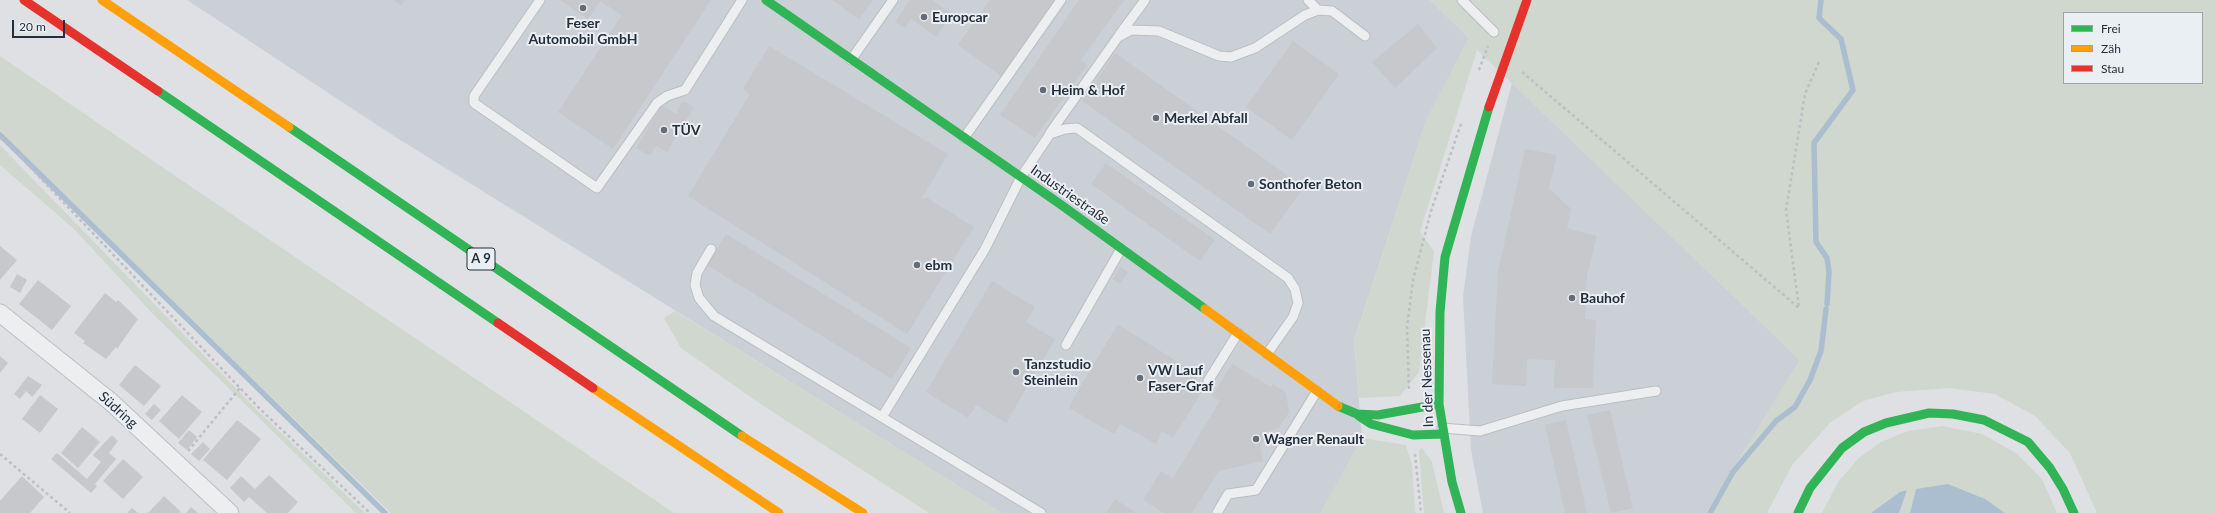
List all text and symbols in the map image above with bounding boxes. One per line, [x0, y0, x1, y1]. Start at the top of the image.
marker: Feser Automobil GmbH [578, 3, 588, 13]
place label: Europcar [932, 9, 988, 25]
scale bar [14, 12, 67, 38]
marker: Europcar [919, 12, 929, 22]
legend [2063, 12, 2203, 84]
place label: Feser Automobil GmbH [528, 15, 638, 48]
text: 20 m [19, 19, 46, 34]
text: Frei [2101, 21, 2121, 36]
text: Zäh [2101, 41, 2121, 56]
text: Stau [2101, 61, 2124, 76]
place label: Heim & Hof [1051, 82, 1125, 98]
marker: Heim & Hof [1038, 85, 1048, 95]
place label: Merkel Abfall [1164, 110, 1248, 126]
marker: Merkel Abfall [1151, 113, 1161, 123]
place label: TÜV [672, 122, 701, 138]
marker: TÜV [659, 125, 669, 135]
street label: Industriestraße [1027, 162, 1113, 228]
place label: Sonthofer Beton [1259, 176, 1362, 192]
marker: Sonthofer Beton [1246, 179, 1256, 189]
road number: A 9 [467, 248, 495, 270]
place label: ebm [925, 257, 952, 273]
marker: ebm [912, 260, 922, 270]
place label: Bauhof [1580, 290, 1625, 306]
marker: Bauhof [1567, 293, 1577, 303]
street label: In der Nessenau [1417, 328, 1437, 428]
place label: Tanzstudio Steinlein [1024, 356, 1091, 388]
place label: VW Lauf Faser-Graf [1148, 362, 1213, 394]
marker: Tanzstudio Steinlein [1011, 367, 1021, 377]
marker: VW Lauf Faser-Graf [1135, 373, 1145, 383]
street label: Südring [95, 388, 141, 432]
place label: Wagner Renault [1264, 431, 1364, 447]
marker: Wagner Renault [1251, 434, 1261, 444]

